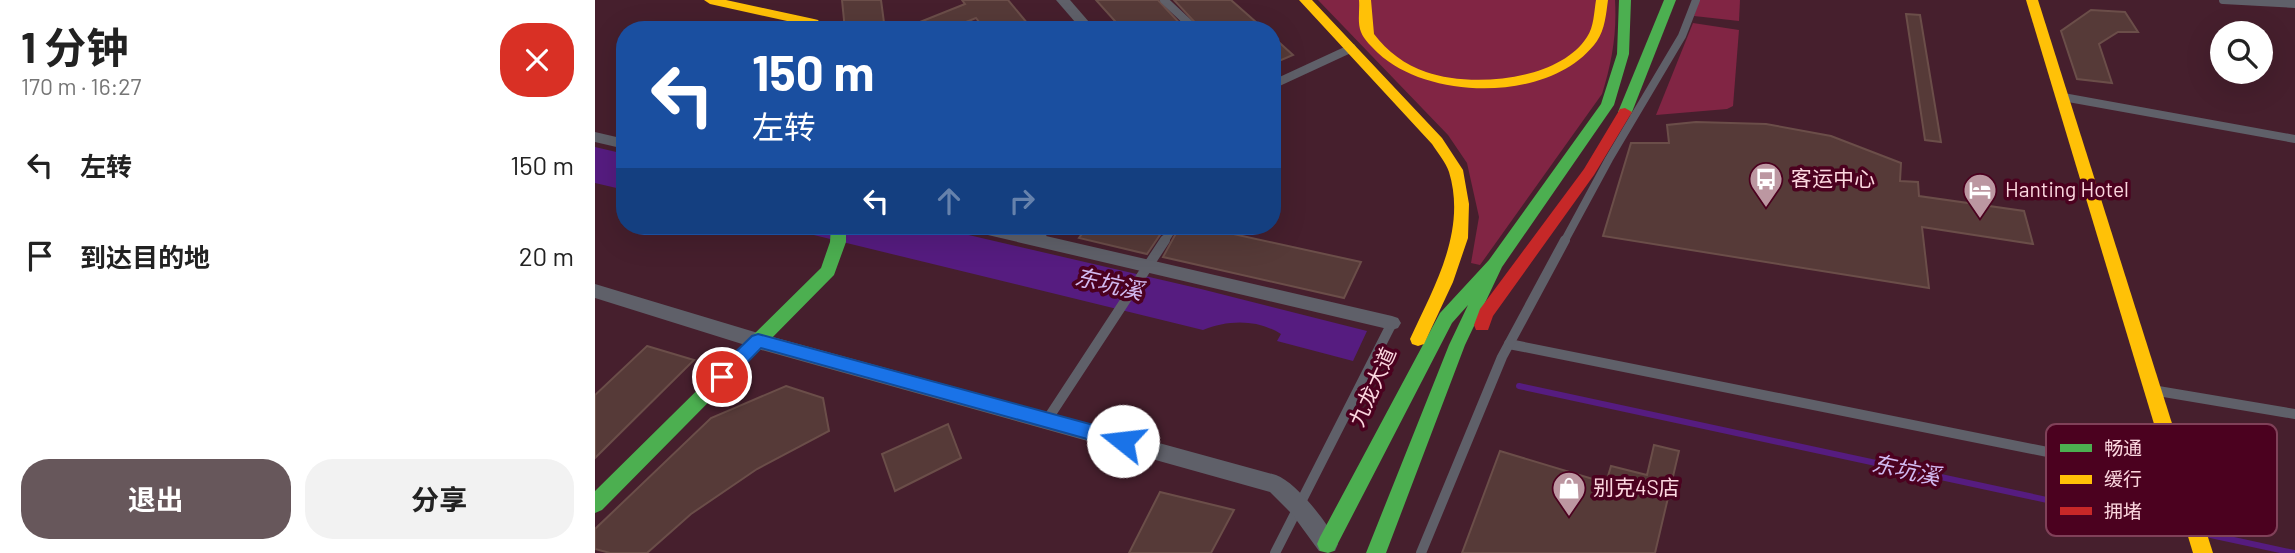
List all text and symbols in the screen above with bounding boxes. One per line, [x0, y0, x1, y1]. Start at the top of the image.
text: 1 分钟 [21, 21, 128, 71]
map controls [2210, 21, 2273, 84]
button: search [2210, 21, 2273, 84]
button: close [500, 23, 574, 97]
text: 150 m [752, 42, 874, 101]
icon: left [637, 49, 728, 140]
text: 170 m · 16:27 [21, 72, 141, 100]
text: 左转 [752, 107, 816, 145]
icon: left [21, 146, 59, 184]
text: 150 m [510, 149, 574, 180]
text: 左转 [80, 150, 132, 181]
bus stop icon: 客运中心 [1747, 160, 1785, 209]
place label: 客运中心 [1791, 165, 1875, 190]
hotel icon: Hanting Hotel [1961, 171, 1999, 220]
place label: Hanting Hotel [2005, 176, 2129, 201]
icon: left [857, 182, 895, 220]
icon: ahead [930, 182, 968, 220]
icon: right [1003, 182, 1041, 220]
icon: arrive [21, 237, 59, 275]
text: 20 m [519, 240, 574, 271]
text: 到达目的地 [80, 241, 210, 272]
water label: 东坑溪 [1072, 262, 1149, 305]
street label: 九龙大道 [1343, 343, 1400, 430]
pin [692, 347, 752, 407]
icon: arrive [703, 358, 741, 396]
position arrow [1086, 404, 1160, 478]
legend [2046, 424, 2277, 536]
text: 畅通 [2104, 436, 2142, 459]
water label: 东坑溪 [1870, 448, 1946, 491]
button: 退出 [21, 459, 291, 539]
button: 分享 [305, 459, 574, 539]
text: 缓行 [2104, 467, 2142, 490]
shop icon: 别克4S店 [1550, 469, 1588, 518]
place label: 别克4S店 [1593, 474, 1680, 499]
text: 拥堵 [2104, 499, 2142, 522]

